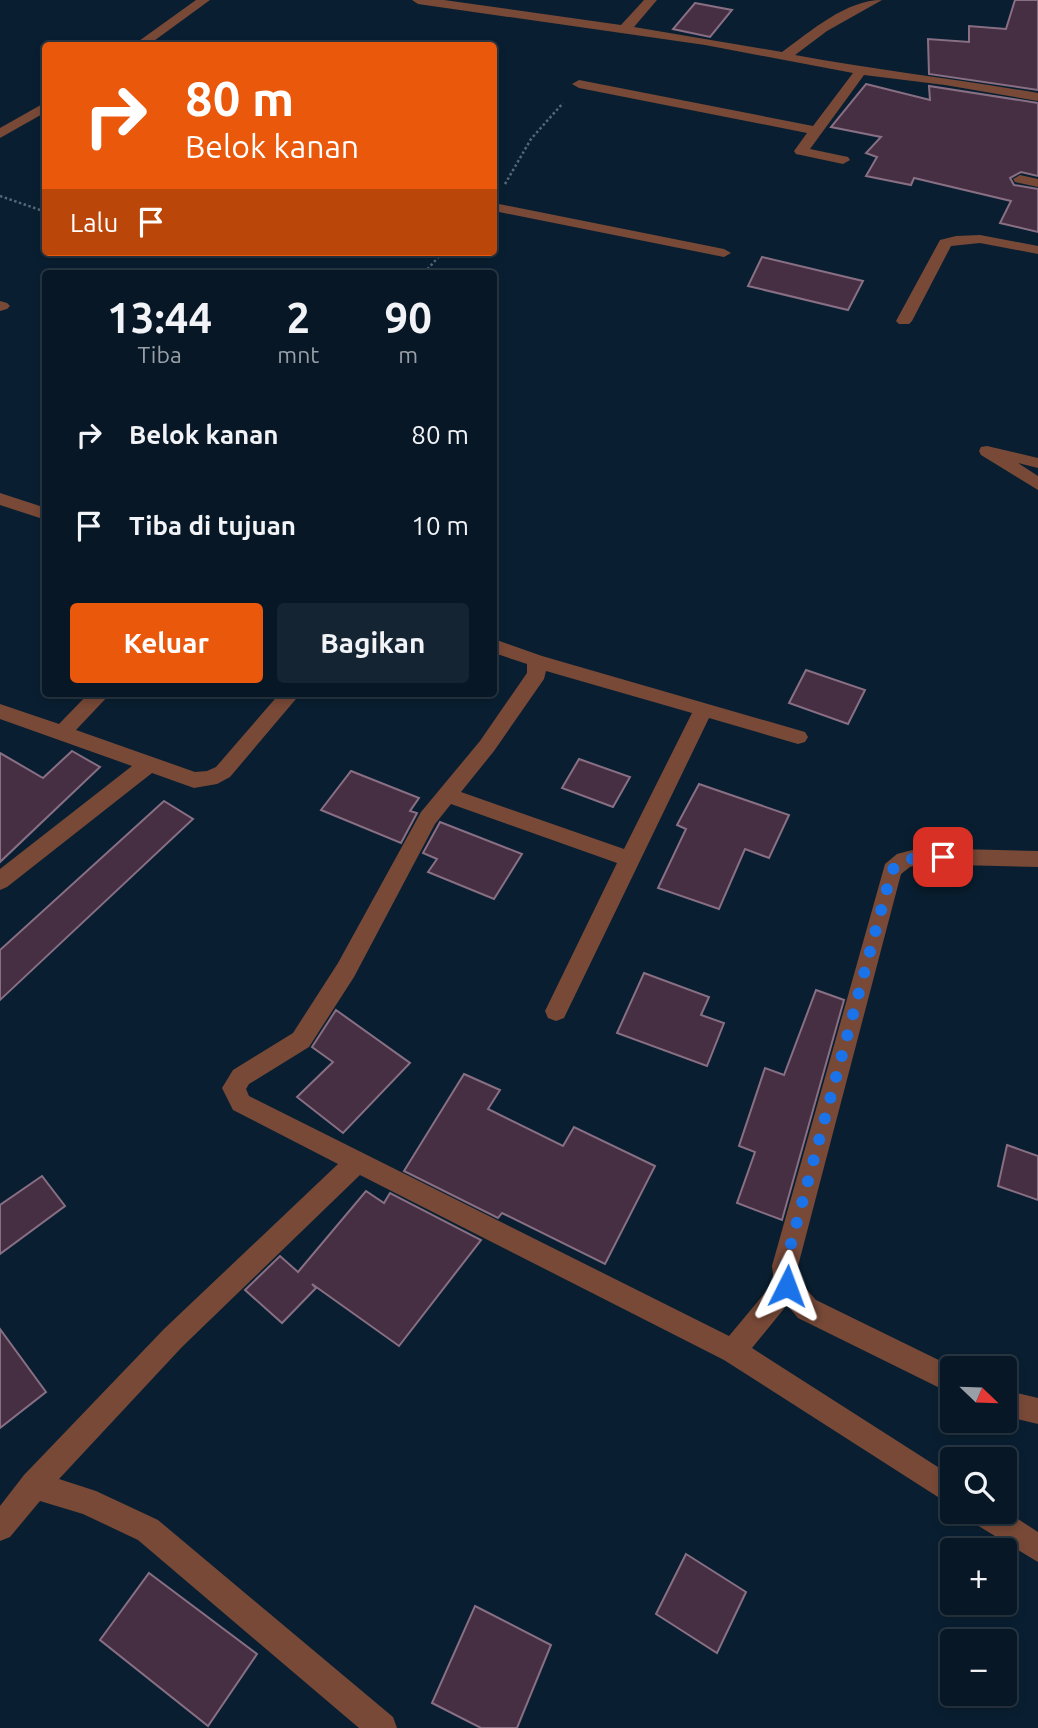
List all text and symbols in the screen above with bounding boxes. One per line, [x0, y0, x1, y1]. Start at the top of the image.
icon: right [70, 70, 161, 161]
text: 80 m [185, 70, 294, 125]
text: Belok kanan [185, 128, 359, 164]
icon: arrive [132, 203, 170, 241]
text: Lalu [70, 208, 118, 237]
text: 13:44 [107, 294, 212, 341]
text: 2 [286, 294, 310, 341]
text: 90 [384, 294, 432, 341]
text: Tiba [138, 342, 182, 367]
text: mnt [277, 342, 319, 367]
text: m [398, 342, 418, 367]
icon: right [70, 416, 108, 454]
text: Belok kanan [129, 420, 279, 449]
text: 80 m [411, 420, 469, 449]
icon: arrive [70, 507, 108, 545]
text: Tiba di tujuan [129, 511, 296, 540]
text: 10 m [411, 511, 469, 540]
button: Keluar [70, 603, 263, 683]
button: Bagikan [277, 603, 469, 683]
pin [913, 827, 973, 887]
icon: arrive [924, 838, 962, 876]
position arrow [750, 1249, 824, 1323]
north arrow [940, 1356, 1017, 1433]
map controls [940, 1356, 1017, 1706]
button: search [940, 1447, 1017, 1524]
button: + [940, 1538, 1017, 1615]
button: − [940, 1629, 1017, 1706]

